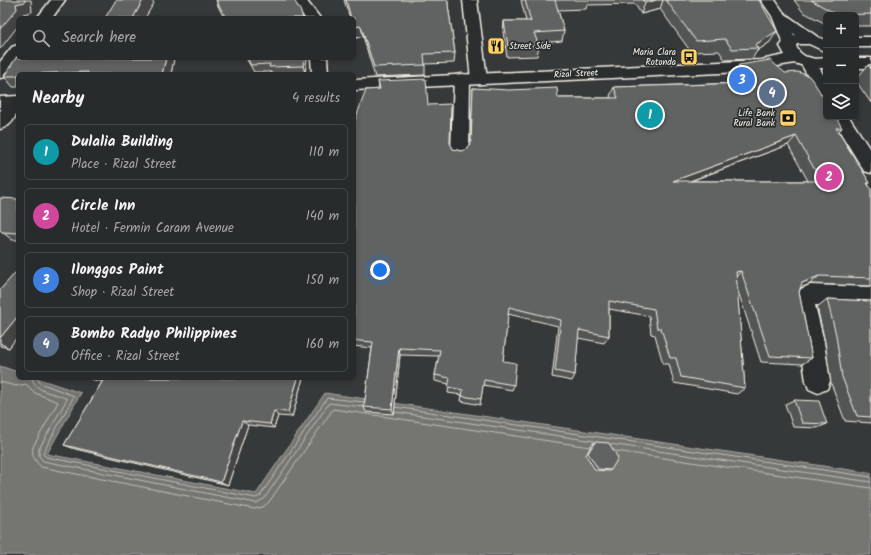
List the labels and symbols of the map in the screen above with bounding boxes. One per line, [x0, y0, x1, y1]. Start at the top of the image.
restaurant icon: Street Side [486, 36, 506, 56]
place label: Street Side [509, 39, 551, 54]
place label: Maria Clara Rotonda [633, 45, 676, 70]
bus stop icon: Maria Clara Rotonda [679, 47, 699, 67]
street label: Rizal Street [554, 65, 599, 83]
pin: 3 [729, 65, 755, 95]
pin: 4 [759, 78, 785, 108]
pin: 1 [637, 100, 663, 130]
place label: Life Bank Rural Bank [733, 106, 776, 131]
bank icon: Life Bank Rural Bank [778, 108, 798, 128]
pin: 2 [816, 162, 842, 192]
your location [370, 260, 390, 280]

